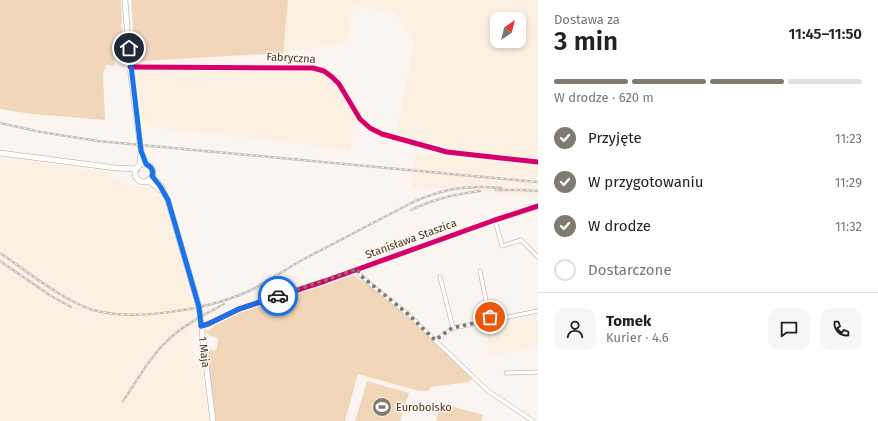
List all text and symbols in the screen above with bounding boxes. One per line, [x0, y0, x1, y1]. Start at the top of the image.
north arrow [490, 12, 526, 48]
map controls [490, 12, 526, 48]
text: Dostawa za [554, 12, 620, 27]
text: 11:45–11:50 [788, 25, 862, 43]
text: 3 min [554, 26, 618, 57]
pin [112, 31, 146, 65]
icon: home [118, 37, 140, 59]
street label: Fabryczna [266, 50, 316, 66]
text: W drodze · 620 m [554, 90, 654, 105]
icon: check [554, 127, 576, 149]
text: Przyjęte [588, 129, 642, 147]
text: 11:23 [835, 131, 862, 146]
icon: check [554, 171, 576, 193]
text: W przygotowaniu [588, 173, 704, 191]
text: 11:29 [835, 175, 862, 190]
icon: check [554, 215, 576, 237]
street label: Stanisława Staszica [364, 216, 458, 262]
text: W drodze [588, 217, 651, 235]
text: 11:32 [835, 219, 862, 234]
text: Dostarczone [588, 261, 672, 279]
courier [258, 276, 298, 316]
icon: car [267, 285, 289, 307]
pin [473, 300, 507, 334]
icon: bag [479, 306, 501, 328]
button: person [554, 308, 596, 350]
button: chat [768, 308, 810, 350]
button: phone [820, 308, 862, 350]
text: Tomek [606, 312, 651, 330]
text: Kurier · 4.6 [606, 330, 669, 345]
street label: 1 Maja [196, 336, 212, 368]
sports icon: Euroboisko [371, 396, 393, 418]
place label: Euroboisko [396, 401, 452, 414]

